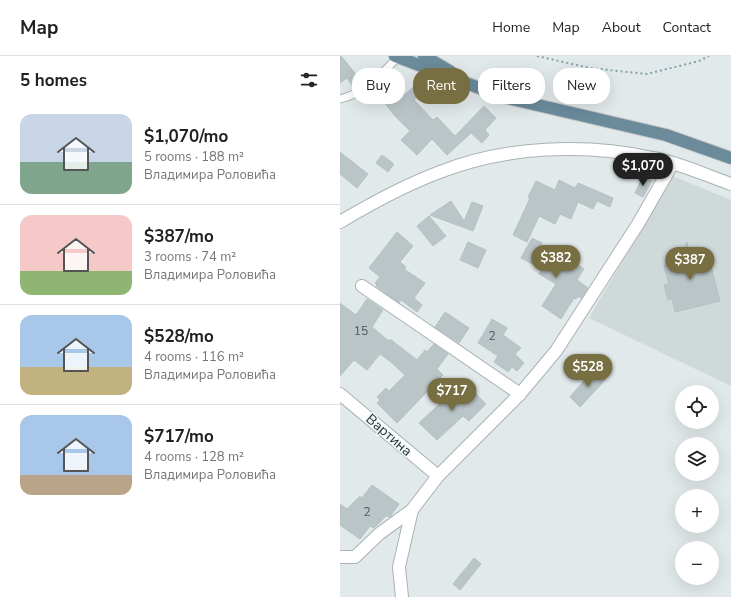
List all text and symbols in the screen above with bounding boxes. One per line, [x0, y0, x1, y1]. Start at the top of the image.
text: Map [20, 15, 58, 41]
text: Home [492, 18, 530, 37]
text: Map [552, 18, 580, 37]
text: About [602, 18, 641, 37]
text: Contact [663, 18, 711, 37]
chip: Buy [352, 68, 405, 104]
chip: Rent [413, 68, 470, 104]
chip: Filters [478, 68, 545, 104]
chip: New [553, 68, 610, 104]
text: 5 homes [20, 69, 87, 92]
icon: filters [298, 69, 320, 91]
text: $1,070/mo [144, 125, 228, 148]
icon: home [52, 130, 100, 178]
text: 5 rooms · 188 m² [144, 148, 244, 166]
pin: $1,070 [610, 153, 676, 187]
text: $1,070 [622, 157, 664, 175]
text: Владимира Роловића [144, 166, 276, 184]
text: $387/mo [144, 225, 214, 248]
icon: home [52, 231, 100, 279]
pin: $382 [532, 245, 580, 279]
pin: $387 [666, 247, 714, 281]
text: 3 rooms · 74 m² [144, 248, 236, 266]
text: $382 [540, 249, 572, 267]
text: $387 [674, 251, 706, 269]
text: Владимира Роловића [144, 266, 276, 284]
house number: 15 [354, 323, 368, 339]
text: $528/mo [144, 325, 214, 348]
house number: 2 [488, 328, 496, 344]
icon: home [52, 331, 100, 379]
text: 4 rooms · 116 m² [144, 348, 244, 366]
pin: $528 [564, 354, 612, 388]
text: $528 [572, 358, 604, 376]
text: Владимира Роловића [144, 366, 276, 384]
pin: $717 [428, 378, 476, 412]
text: $717 [436, 382, 468, 400]
map controls [675, 385, 719, 585]
button: locate [675, 385, 719, 429]
street label: Вартина [362, 410, 416, 460]
text: $717/mo [144, 425, 214, 448]
icon: home [52, 431, 100, 479]
button: layers [675, 437, 719, 481]
text: 4 rooms · 128 m² [144, 448, 244, 466]
text: Владимира Роловића [144, 466, 276, 484]
button: + [675, 489, 719, 533]
house number: 2 [363, 504, 371, 520]
button: − [675, 541, 719, 585]

